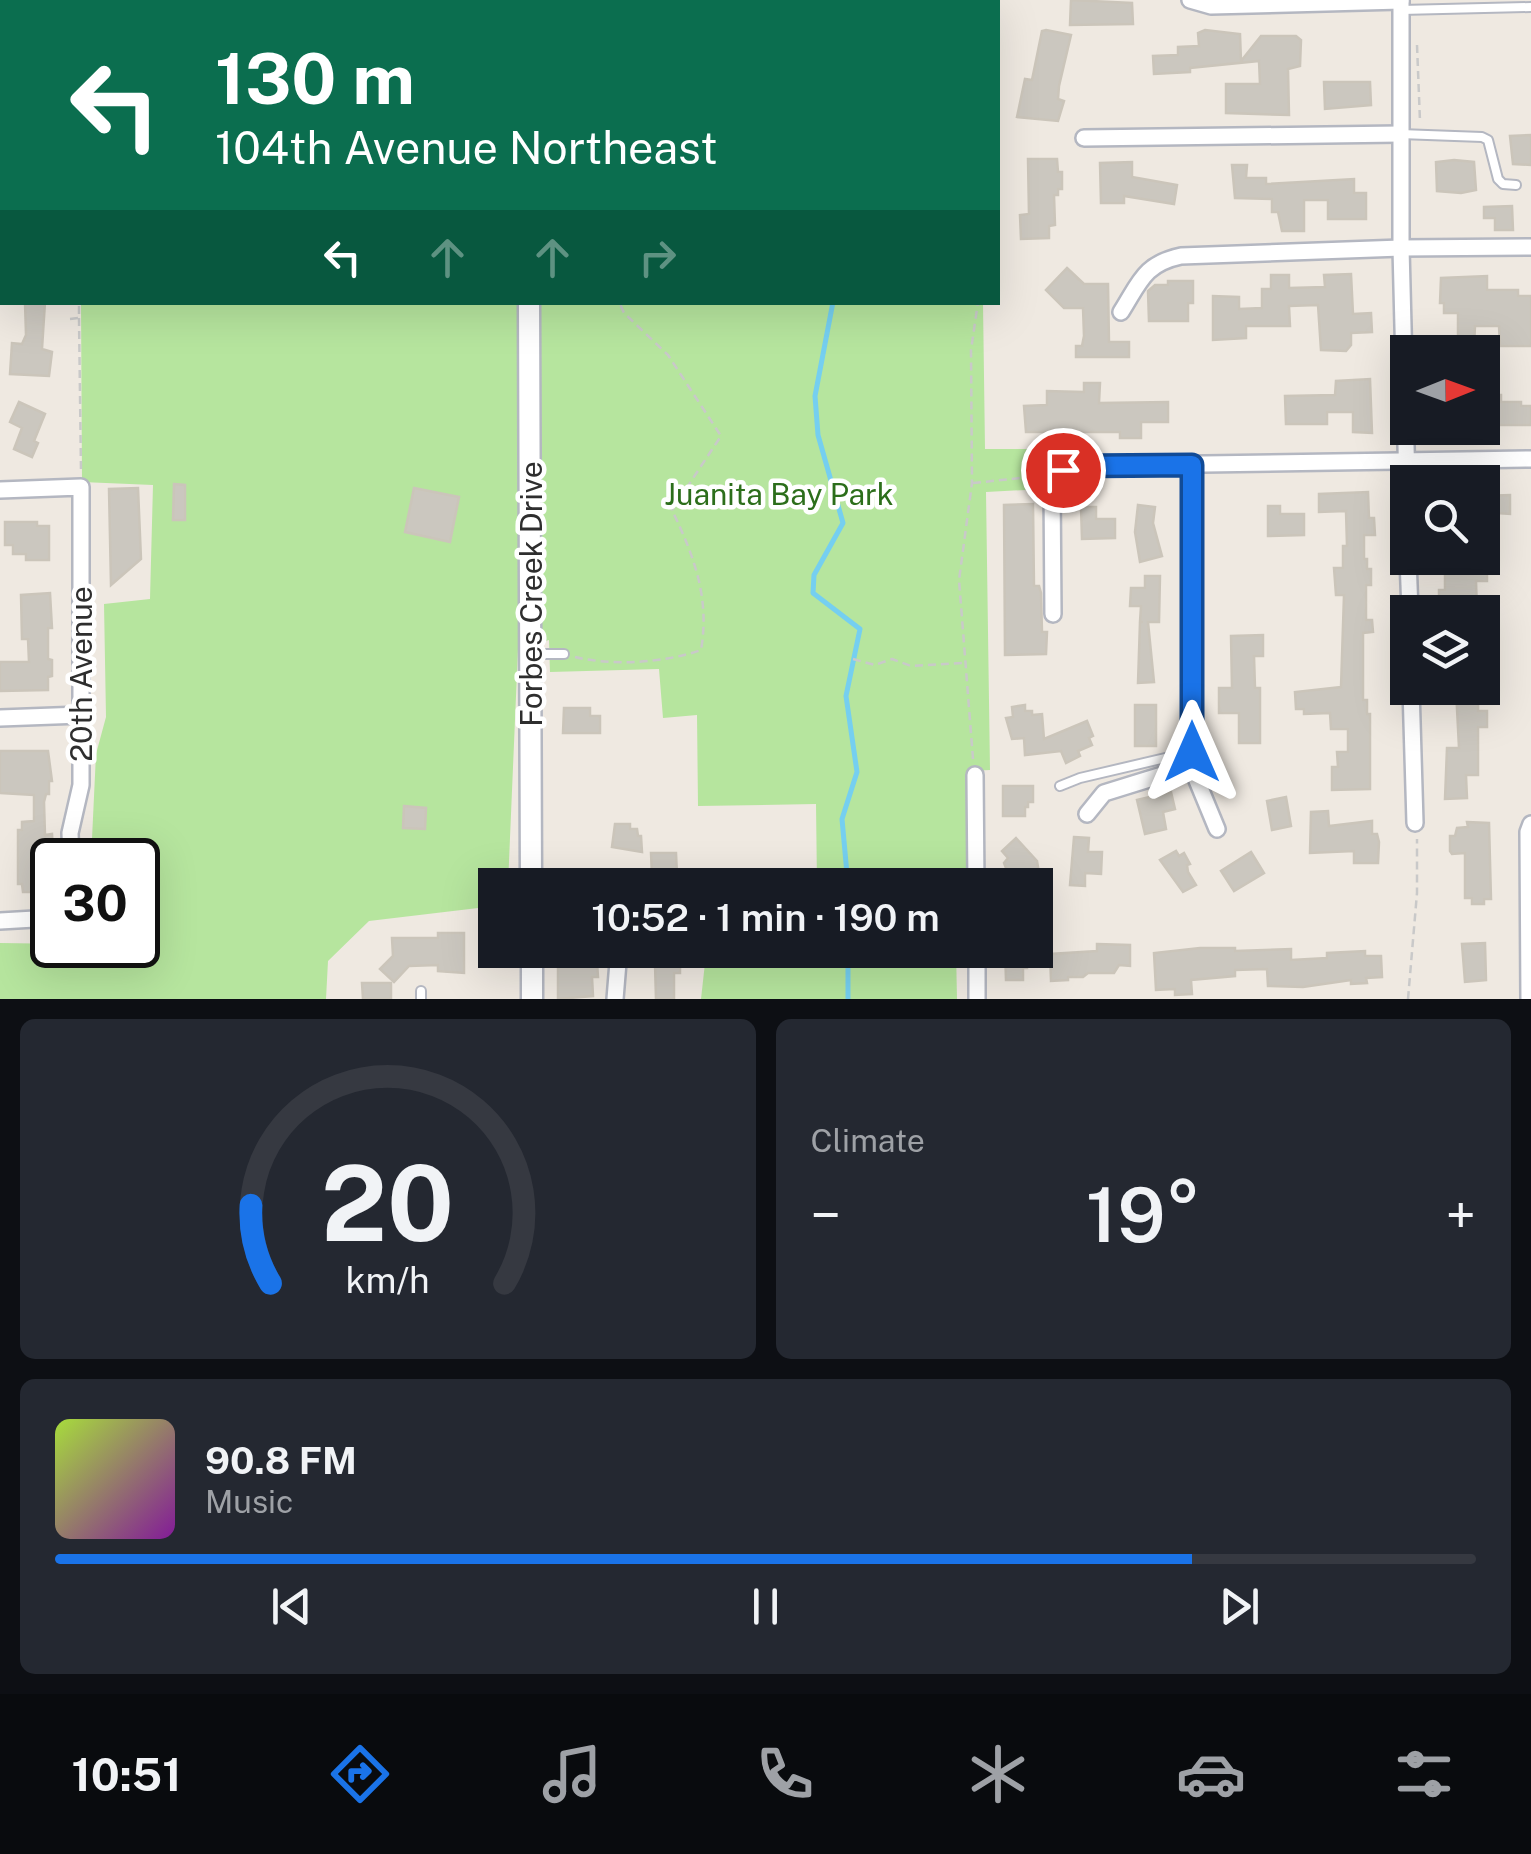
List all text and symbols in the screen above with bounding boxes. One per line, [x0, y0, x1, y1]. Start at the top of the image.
text: 130 m [215, 37, 415, 120]
icon: left [50, 40, 180, 170]
text: 104th Avenue Northeast [215, 121, 718, 174]
icon: left [315, 230, 370, 285]
icon: ahead [420, 230, 475, 285]
icon: ahead [525, 230, 580, 285]
icon: right [630, 230, 685, 285]
north arrow [1390, 335, 1500, 445]
map controls [1390, 335, 1500, 705]
pin [1021, 428, 1106, 513]
icon: arrive [1036, 443, 1091, 498]
street label: Forbes Creek Drive [513, 461, 549, 727]
button: search [1390, 465, 1500, 575]
park label: Juanita Bay Park [664, 476, 894, 512]
street label: 20th Avenue [63, 586, 99, 762]
button: layers [1390, 595, 1500, 705]
position arrow [1140, 700, 1244, 804]
speed limit sign: 30 [30, 838, 160, 968]
text: 10:52 · 1 min · 190 m [591, 895, 940, 940]
text: Climate [811, 1122, 925, 1159]
text: 20 [321, 1142, 454, 1264]
text: 19° [1086, 1171, 1201, 1259]
text: − [811, 1183, 841, 1247]
text: + [1445, 1183, 1476, 1247]
text: km/h [346, 1259, 430, 1301]
text: 90.8 FM [205, 1438, 357, 1483]
text: Music [205, 1483, 293, 1520]
icon: previous [264, 1579, 319, 1634]
icon: pause [738, 1579, 793, 1634]
icon: next [1212, 1579, 1267, 1634]
icon: directions [325, 1739, 395, 1809]
icon: music [537, 1739, 607, 1809]
icon: phone [750, 1739, 820, 1809]
icon: climate [963, 1739, 1033, 1809]
icon: car [1176, 1739, 1246, 1809]
icon: filters [1389, 1739, 1459, 1809]
text: 10:51 [71, 1748, 182, 1801]

